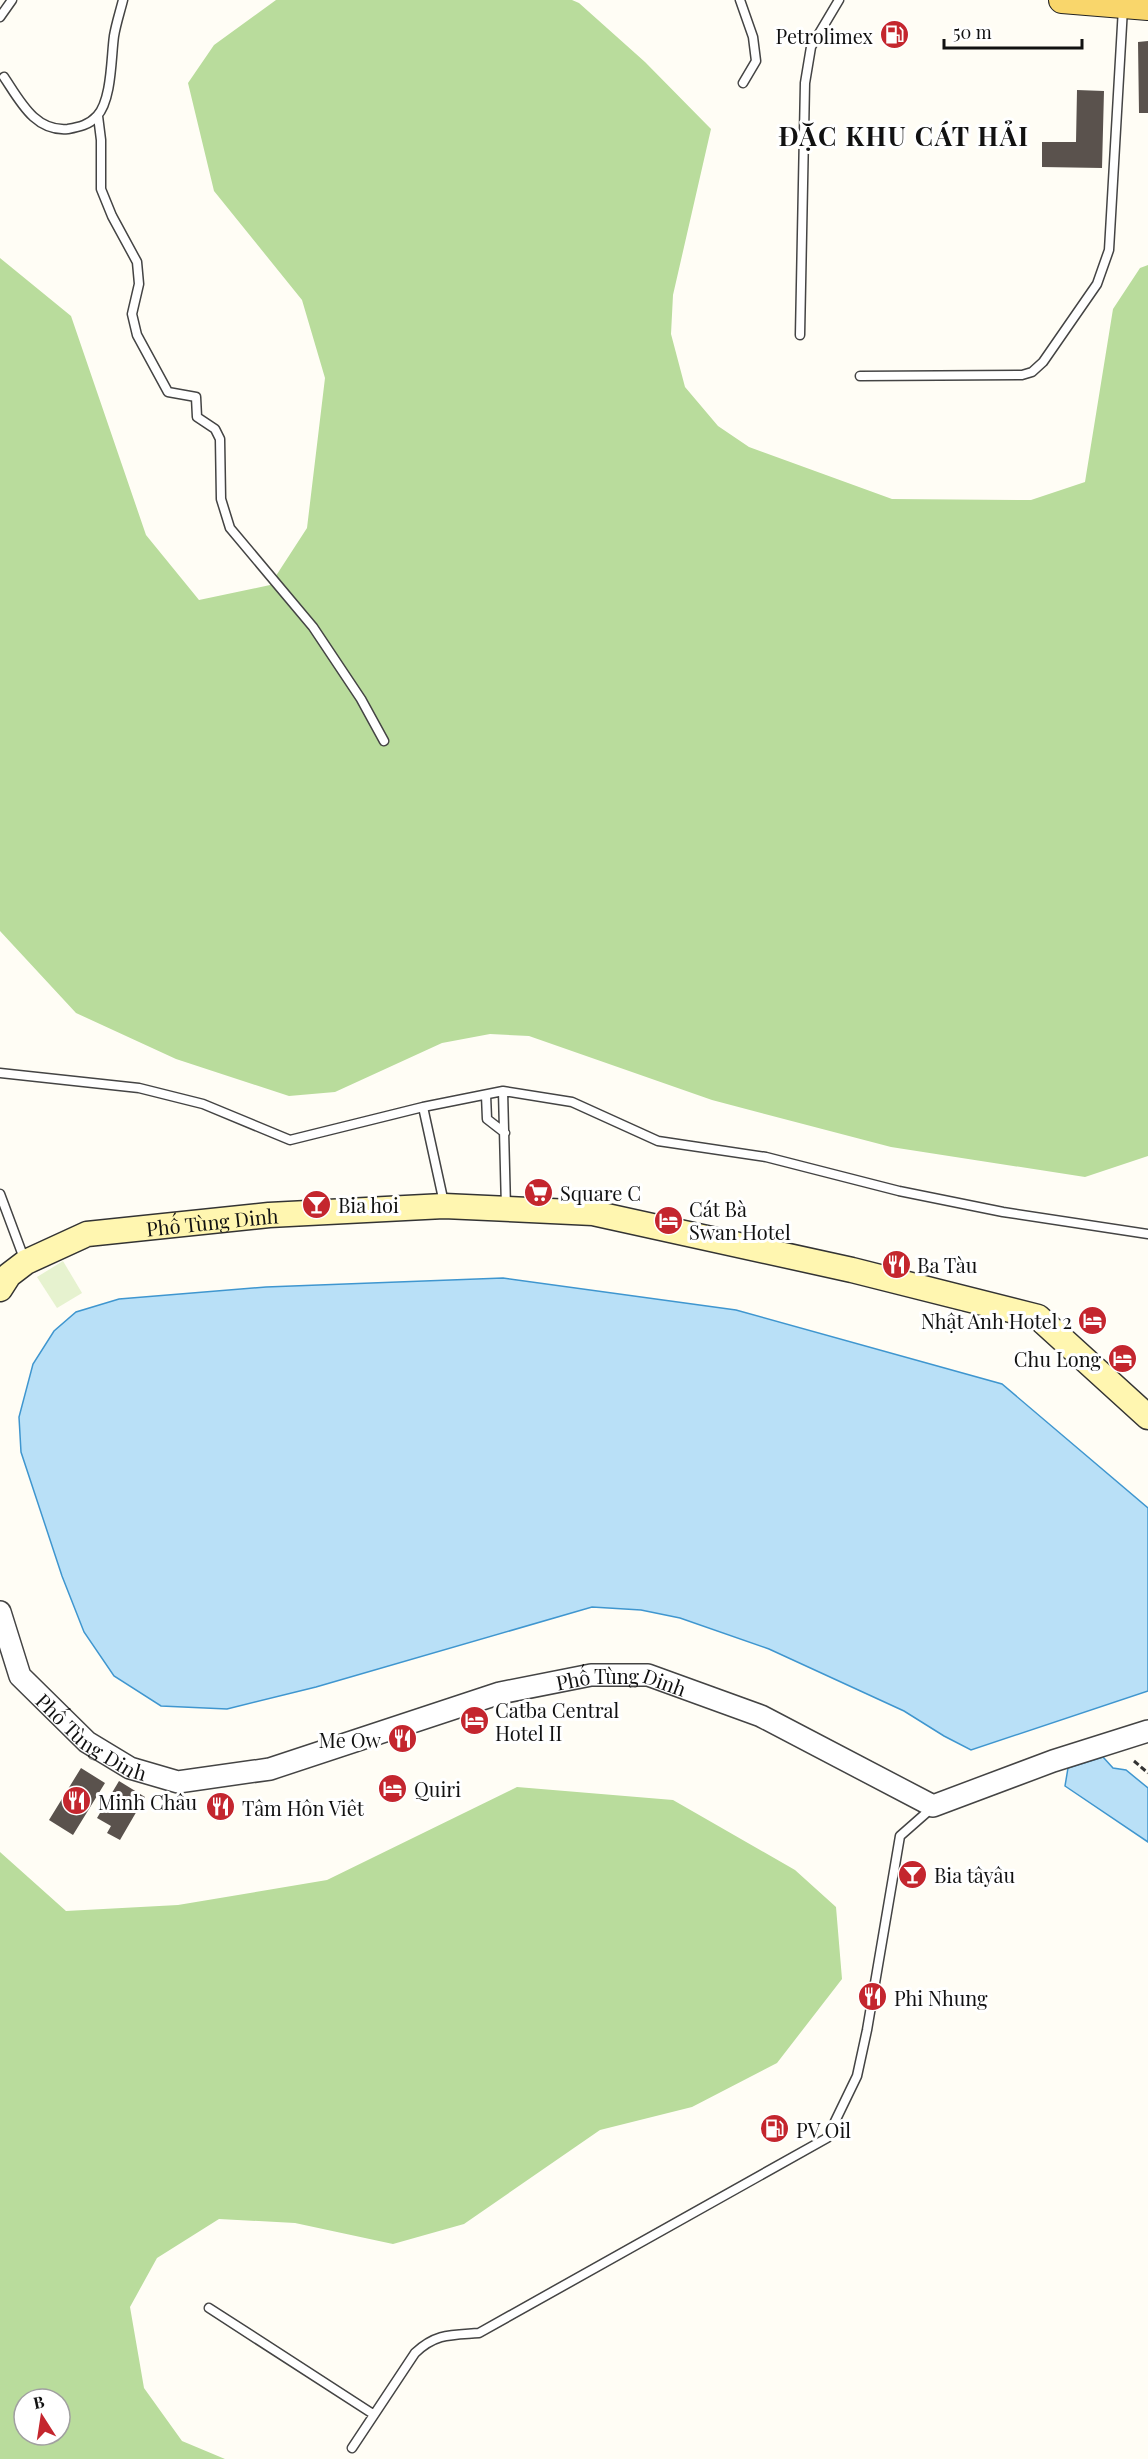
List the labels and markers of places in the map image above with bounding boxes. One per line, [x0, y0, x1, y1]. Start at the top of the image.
fuel station icon: Petrolimex [878, 19, 910, 51]
place label: Petrolimex [776, 22, 874, 49]
supermarket icon: Square C [523, 1176, 555, 1208]
place label: Square C [560, 1179, 641, 1206]
bar icon: Bia hoi [301, 1188, 333, 1220]
place label: Bia hoi [338, 1191, 399, 1218]
place label: Cát Bà Swan Hotel [689, 1195, 791, 1245]
hotel icon: Cát Bà Swan Hotel [652, 1204, 684, 1236]
restaurant icon: Ba Tàu [880, 1248, 912, 1280]
place label: Ba Tàu [917, 1251, 978, 1278]
hotel icon: Nhật Anh Hotel 2 [1077, 1304, 1109, 1336]
place label: Nhật Anh Hotel 2 [921, 1307, 1072, 1334]
hotel icon: Chu Long [1106, 1342, 1138, 1374]
place label: Chu Long [1014, 1345, 1101, 1372]
place label: Catba Central Hotel II [495, 1696, 620, 1746]
hotel icon: Catba Central Hotel II [458, 1705, 490, 1737]
restaurant icon: Me Ow [386, 1723, 418, 1755]
place label: Me Ow [319, 1726, 382, 1753]
hotel icon: Quiri [377, 1772, 409, 1804]
place label: Quiri [414, 1775, 461, 1802]
restaurant icon: Minh Châu [61, 1785, 93, 1817]
place label: Minh Châu [98, 1788, 197, 1815]
restaurant icon: Tâm Hôn Viêt [205, 1791, 237, 1823]
place label: Tâm Hôn Viêt [242, 1794, 365, 1821]
bar icon: Bia tâyâu [897, 1858, 929, 1890]
place label: Bia tâyâu [934, 1861, 1015, 1888]
restaurant icon: Phi Nhung [857, 1981, 889, 2013]
place label: Phi Nhung [894, 1984, 988, 2011]
fuel station icon: PV Oil [759, 2113, 791, 2145]
place label: PV Oil [796, 2116, 851, 2143]

